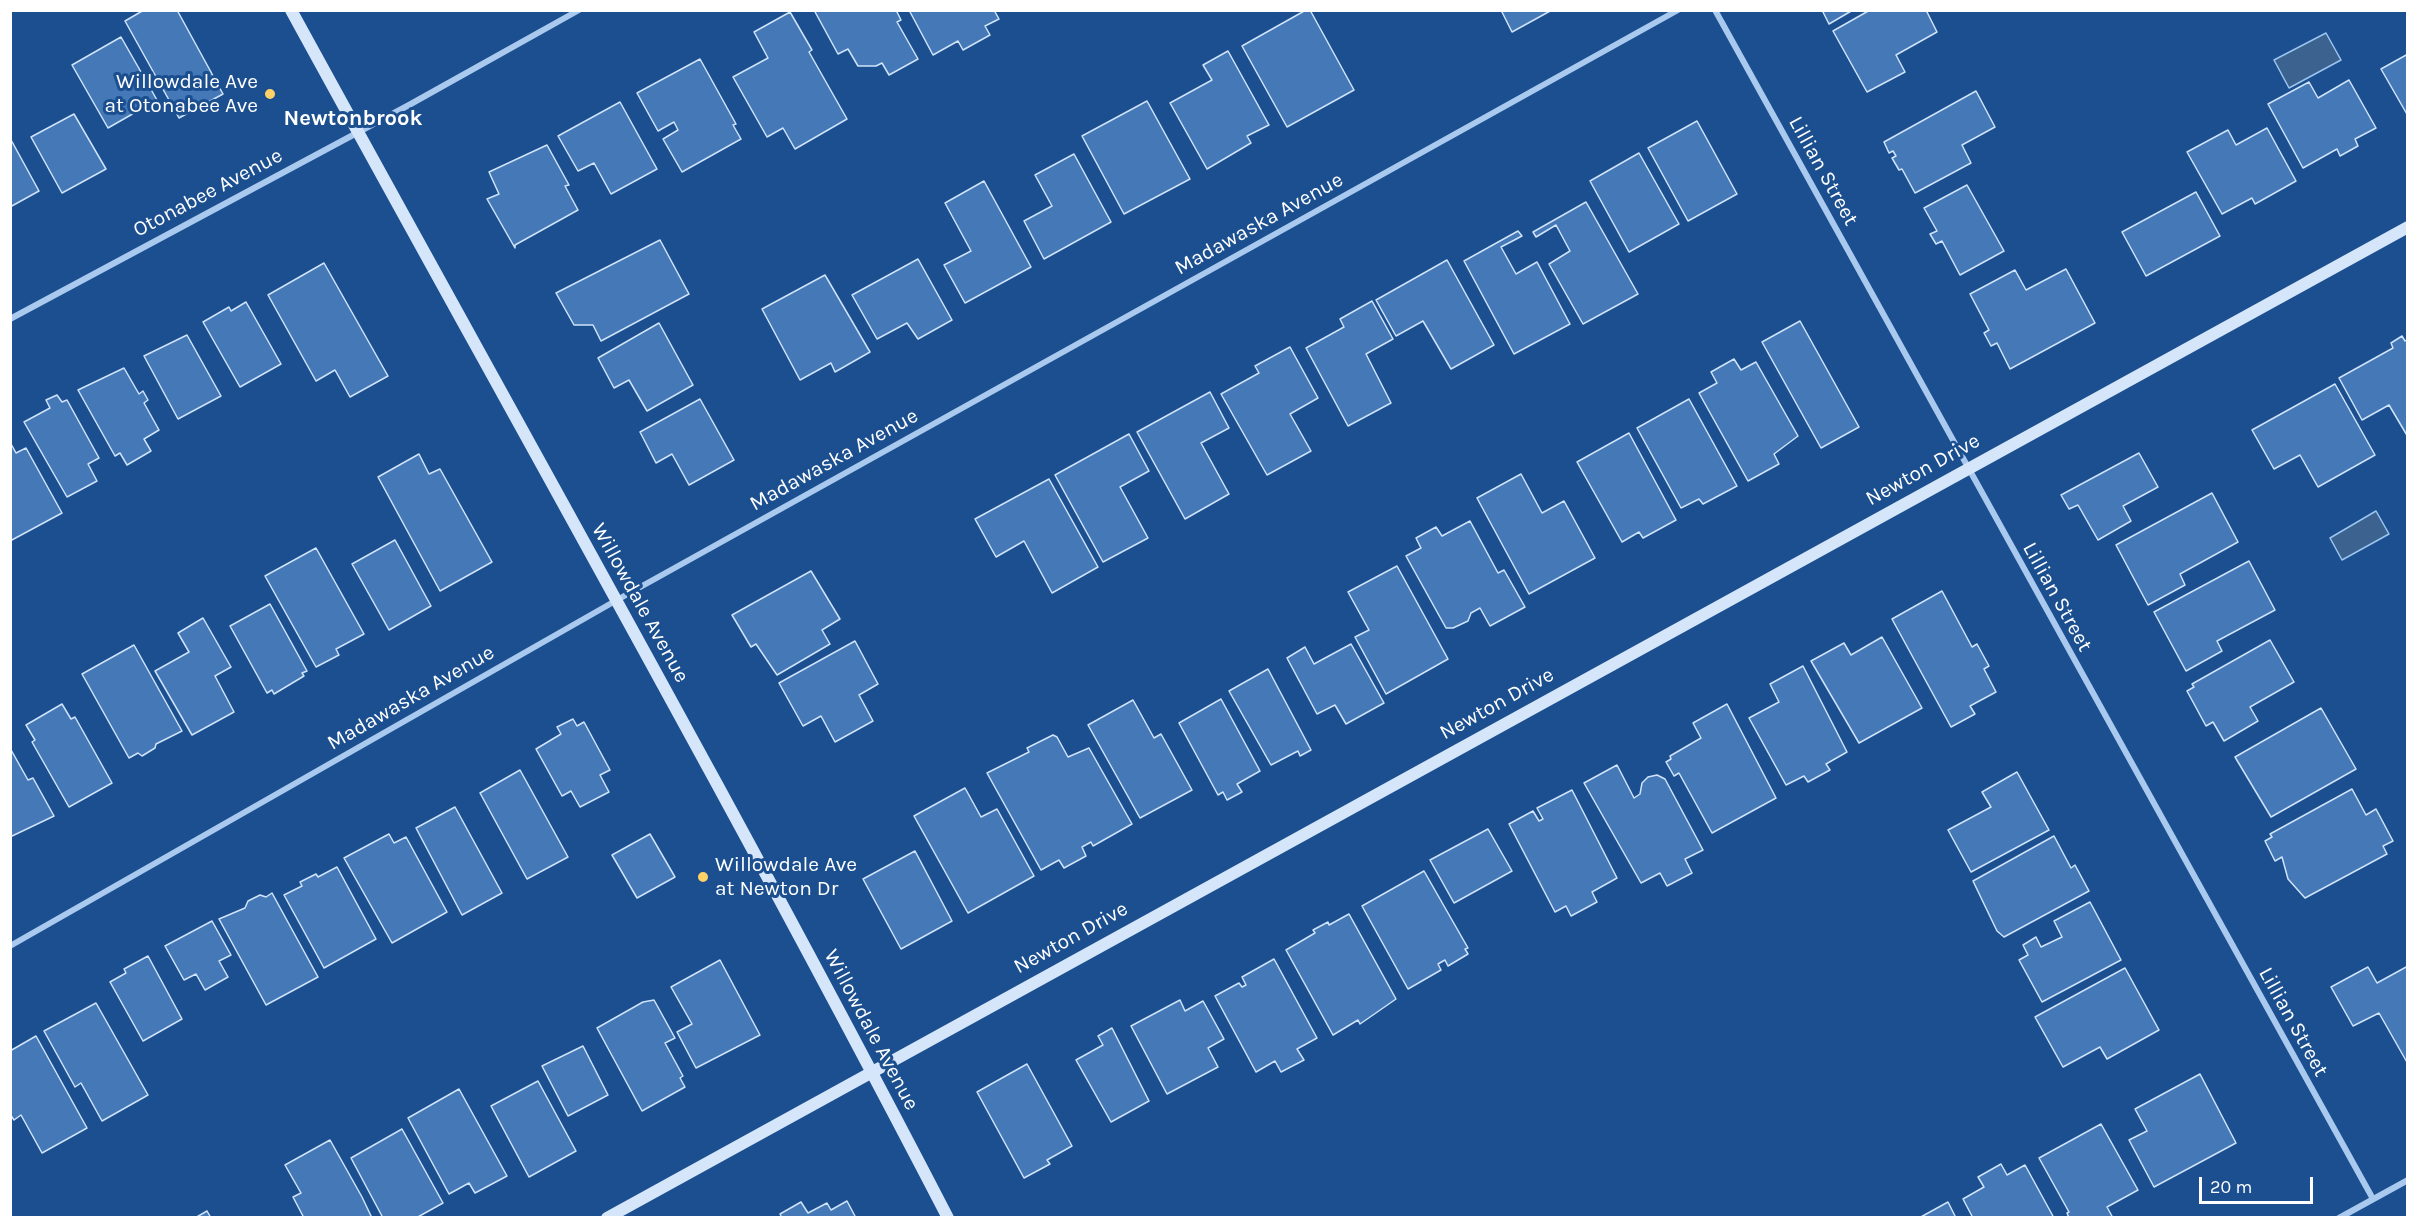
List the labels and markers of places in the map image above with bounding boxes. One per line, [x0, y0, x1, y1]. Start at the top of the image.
place label: Willowdale Ave at Otonabee Ave [104, 69, 258, 119]
marker: Willowdale Ave at Otonabee Ave [263, 87, 277, 101]
place label: Willowdale Ave at Newton Dr [715, 852, 857, 902]
marker: Willowdale Ave at Newton Dr [696, 870, 710, 884]

